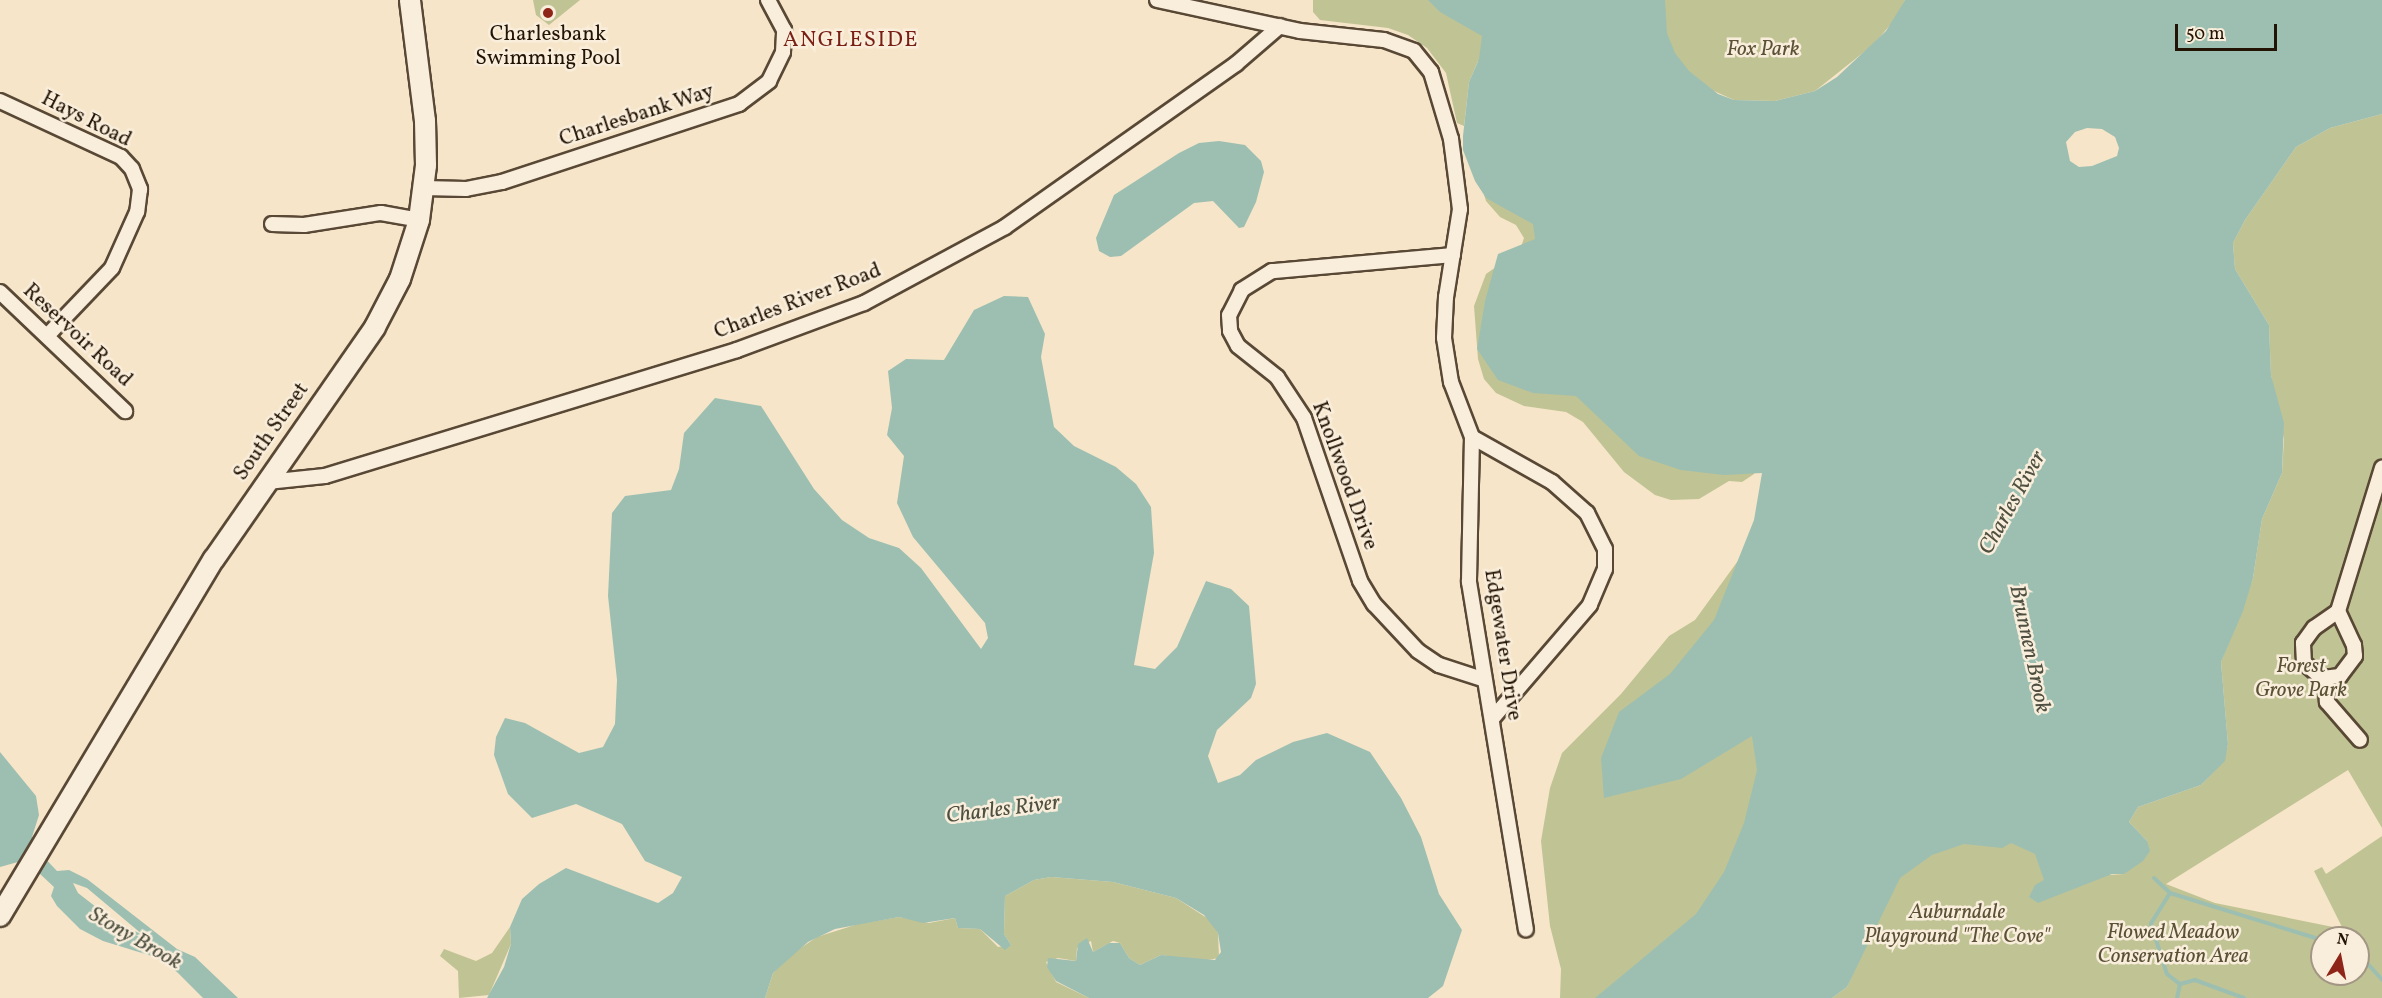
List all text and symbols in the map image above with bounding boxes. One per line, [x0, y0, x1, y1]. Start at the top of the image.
marker: Charlesbank Swimming Pool [541, 6, 555, 20]
scale bar [2178, 12, 2280, 50]
place label: Charlesbank Swimming Pool [475, 22, 621, 72]
text: 50 m [2186, 22, 2225, 47]
district label: ANGLESIDE [783, 28, 919, 54]
park label: Fox Park [1726, 37, 1800, 63]
street label: Charlesbank Way [556, 79, 718, 153]
street label: Hays Road [37, 87, 135, 153]
street label: Charles River Road [711, 259, 885, 345]
street label: Reservoir Road [17, 279, 137, 393]
street label: South Street [229, 378, 315, 486]
street label: Knollwood Drive [1305, 398, 1383, 554]
water label: Charles River [1974, 446, 2052, 560]
street label: Edgewater Drive [1478, 568, 1526, 722]
water label: Brunnen Brook [2003, 583, 2055, 715]
park label: Forest Grove Park [2255, 654, 2347, 704]
water label: Charles River [944, 790, 1062, 830]
park label: Auburndale Playground "The Cove" [1864, 900, 2050, 950]
water label: Stony Brook [84, 902, 186, 976]
park label: Flowed Meadow Conservation Area [2097, 920, 2249, 970]
north arrow [2310, 926, 2370, 986]
text: N [2335, 928, 2350, 952]

